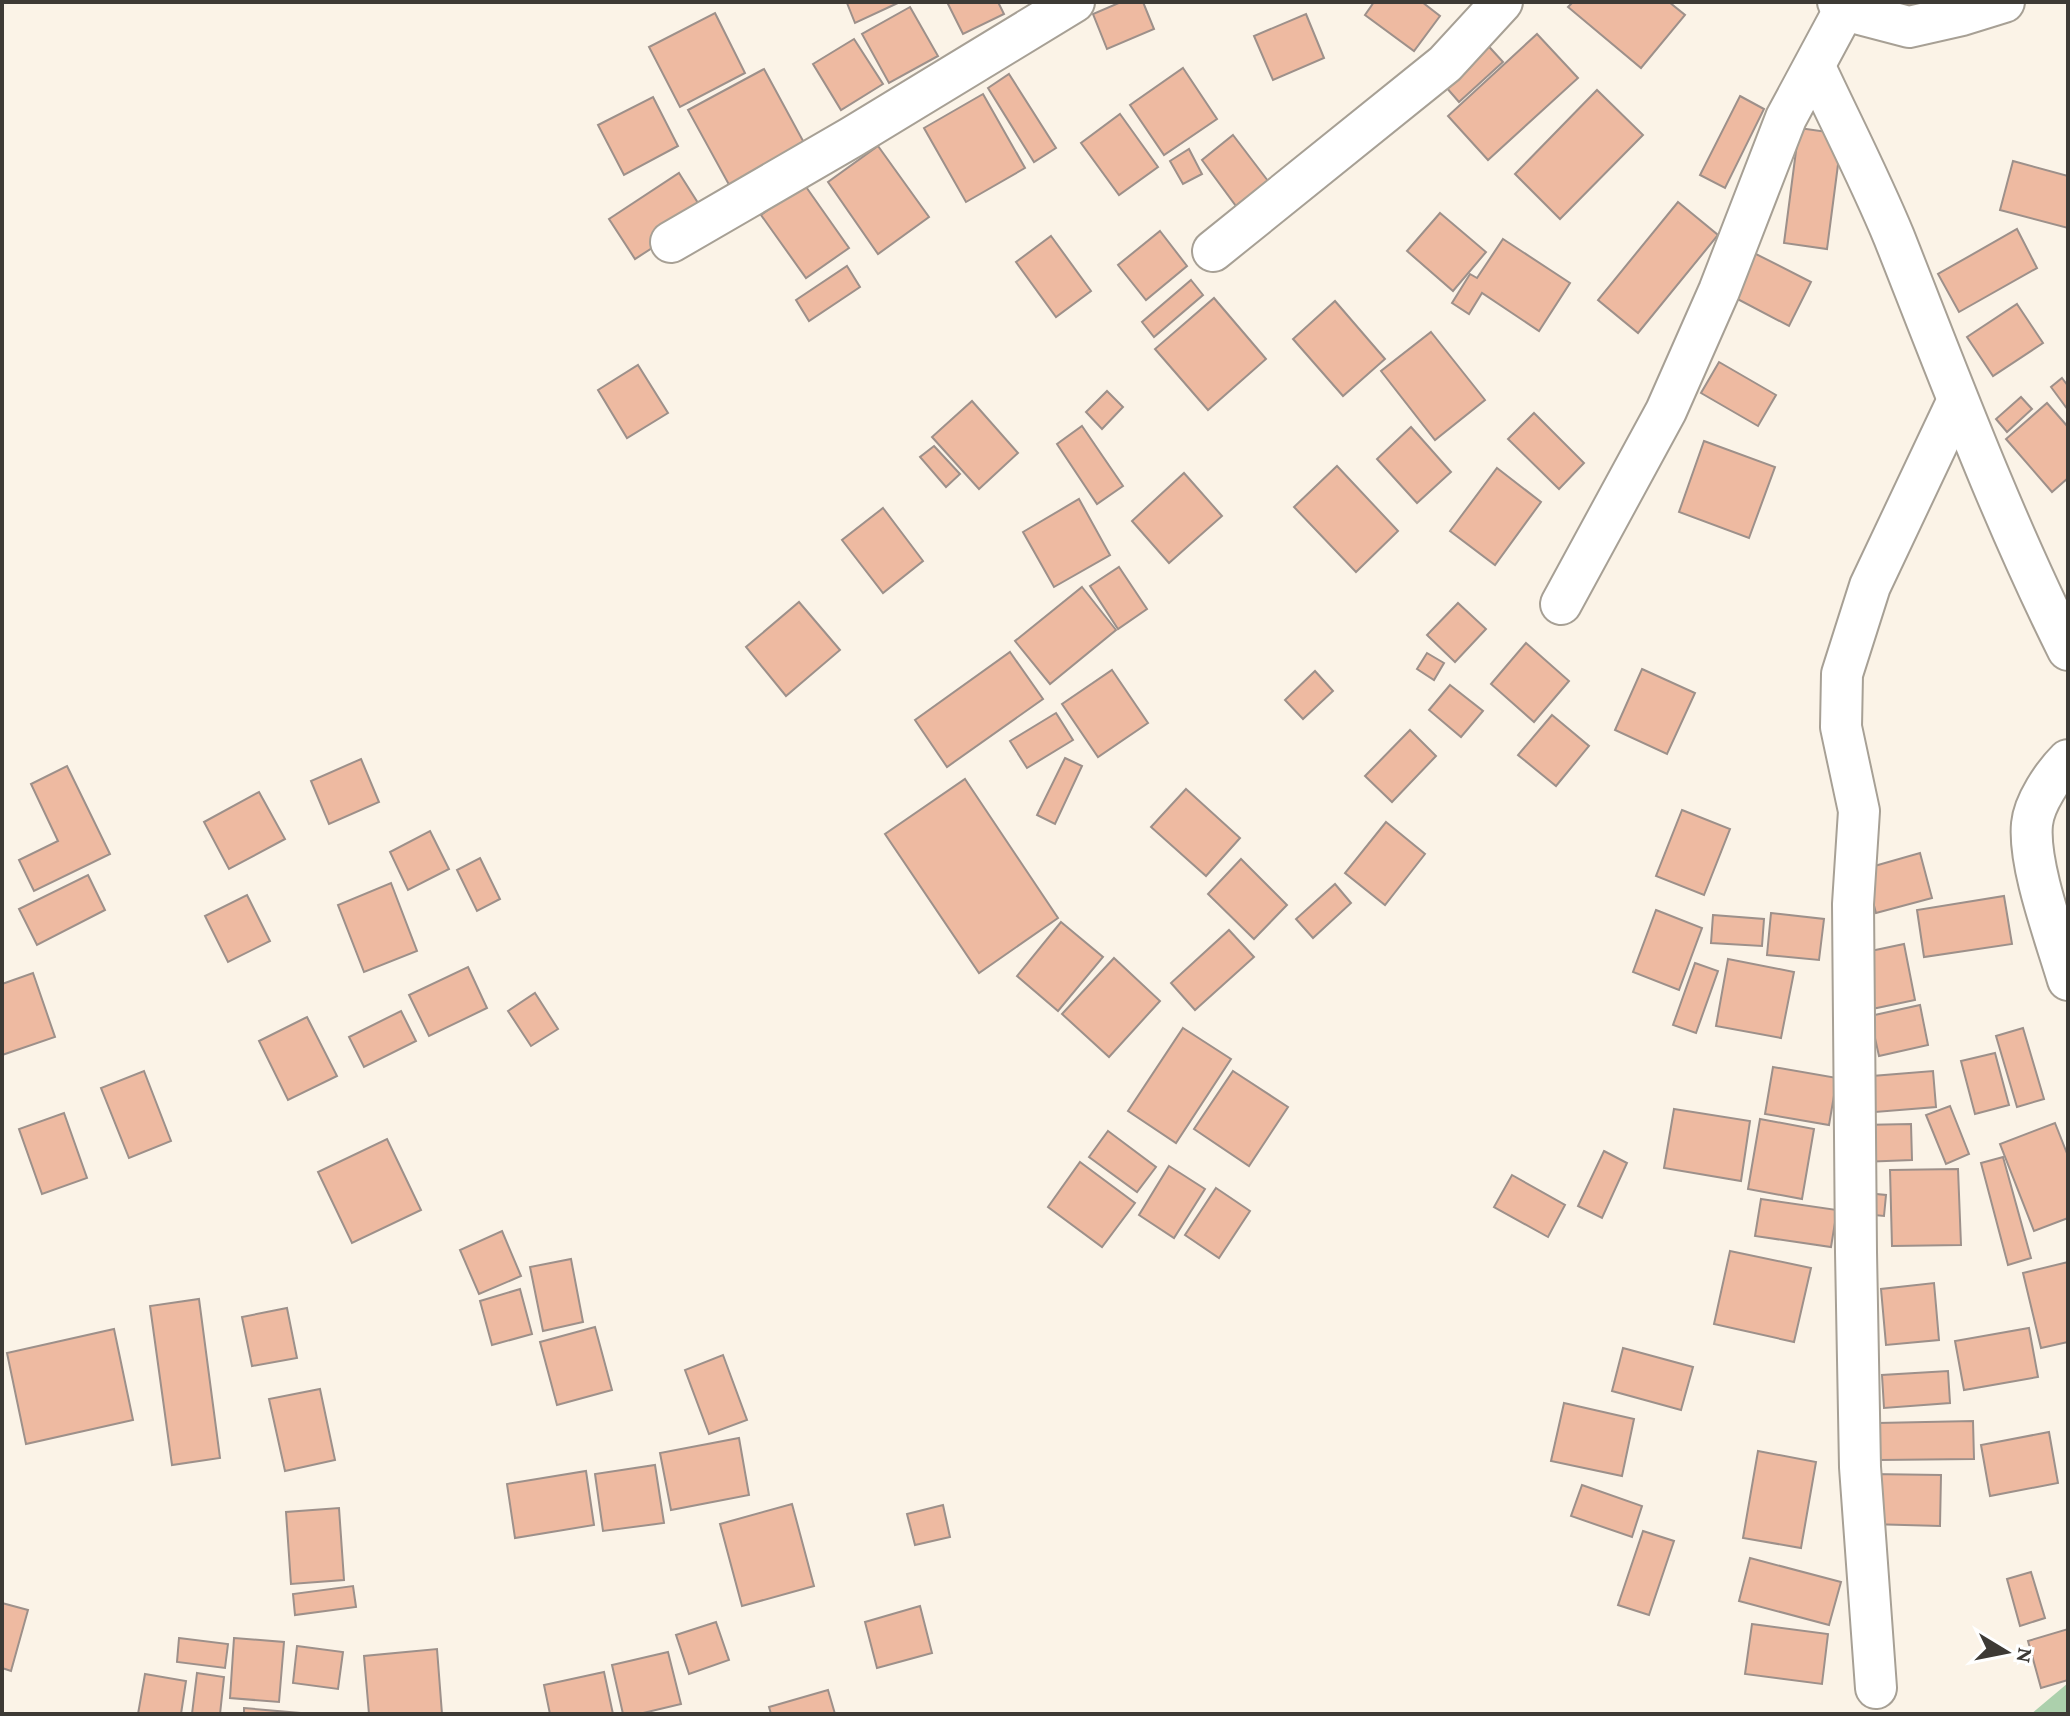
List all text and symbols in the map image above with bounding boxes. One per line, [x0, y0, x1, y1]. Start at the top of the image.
north arrow [1966, 1612, 2046, 1692]
text: N [2012, 1646, 2039, 1665]

